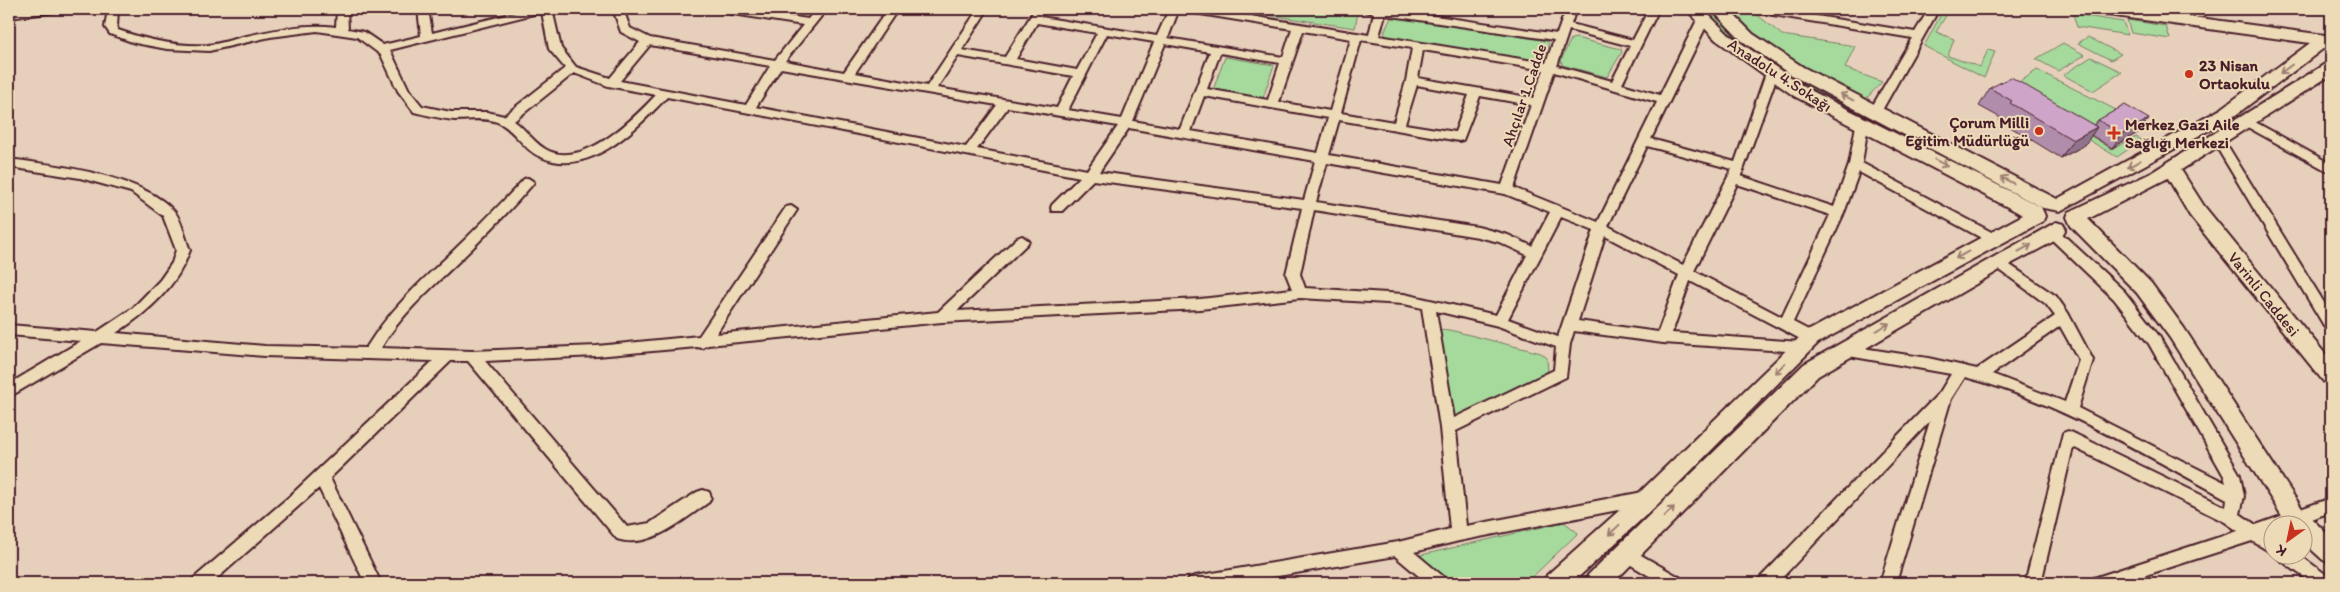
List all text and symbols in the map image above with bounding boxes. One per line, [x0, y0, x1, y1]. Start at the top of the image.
street label: Anadolu 4.Sokağı [1724, 34, 1836, 116]
street label: Ahçılar 1.Cadde [1497, 41, 1551, 149]
place label: 23 Nisan Ortaokulu [2199, 56, 2270, 93]
one-way arrow [2279, 64, 2293, 74]
marker: 23 Nisan Ortaokulu [2183, 68, 2195, 80]
one-way arrow [1840, 92, 1855, 101]
place label: Çorum Milli Eğitim Müdürlüğü [1906, 113, 2029, 151]
place label: Merkez Gazi Aile Sağlığı Merkezi [2125, 115, 2240, 153]
marker: Çorum Milli Eğitim Müdürlüğü [2033, 125, 2045, 137]
marker: Merkez Gazi Aile Sağlığı Merkezi [2107, 126, 2121, 140]
one-way arrow [1934, 158, 1949, 168]
one-way arrow [2127, 160, 2141, 170]
one-way arrow [1999, 175, 2014, 185]
one-way arrow [2017, 243, 2032, 252]
street label: Varinli Caddesi [2224, 248, 2304, 340]
one-way arrow [1954, 250, 1969, 260]
one-way arrow [1876, 322, 1890, 332]
one-way arrow [1774, 361, 1786, 374]
one-way arrow [1662, 506, 1675, 518]
north arrow [2262, 514, 2312, 564]
one-way arrow [1607, 524, 1620, 536]
text: K [2272, 540, 2290, 560]

